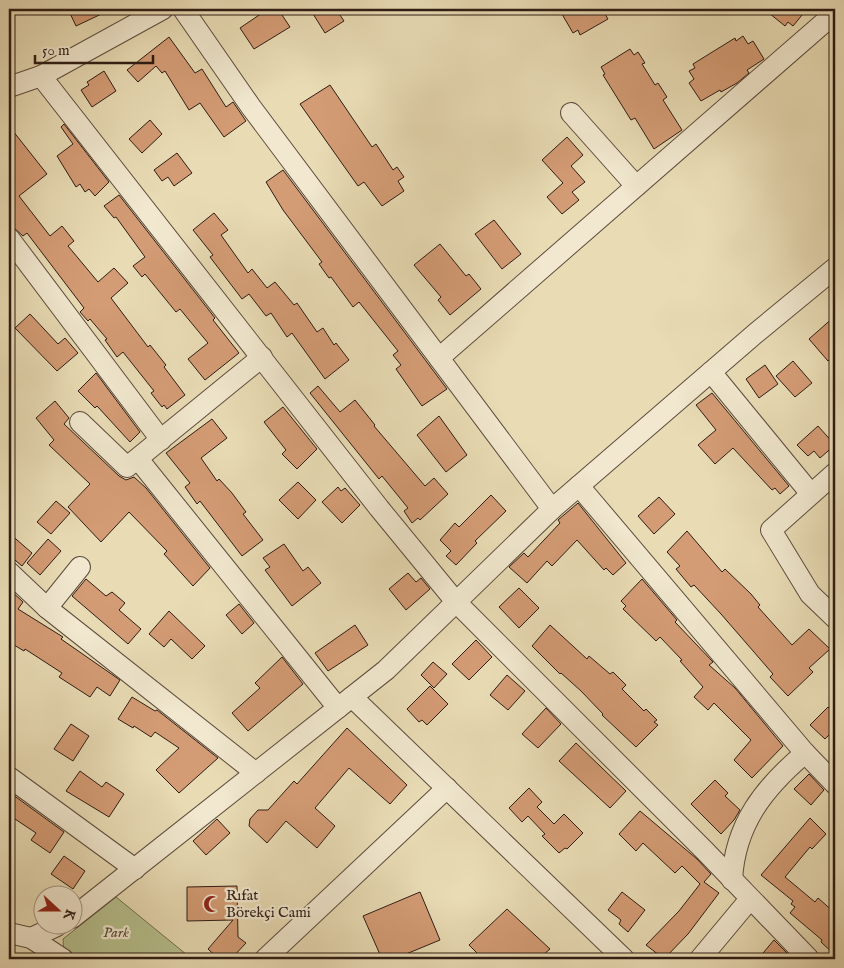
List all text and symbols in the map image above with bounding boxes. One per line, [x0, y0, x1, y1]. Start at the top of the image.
scale bar [35, 32, 152, 64]
text: 50 m [42, 41, 70, 60]
north arrow [32, 886, 82, 936]
place label: Rıfat Börekçi Cami [226, 886, 311, 922]
mosque icon: Rıfat Börekçi Cami [202, 894, 222, 914]
text: K [59, 906, 79, 923]
park label: Park [103, 923, 129, 942]

